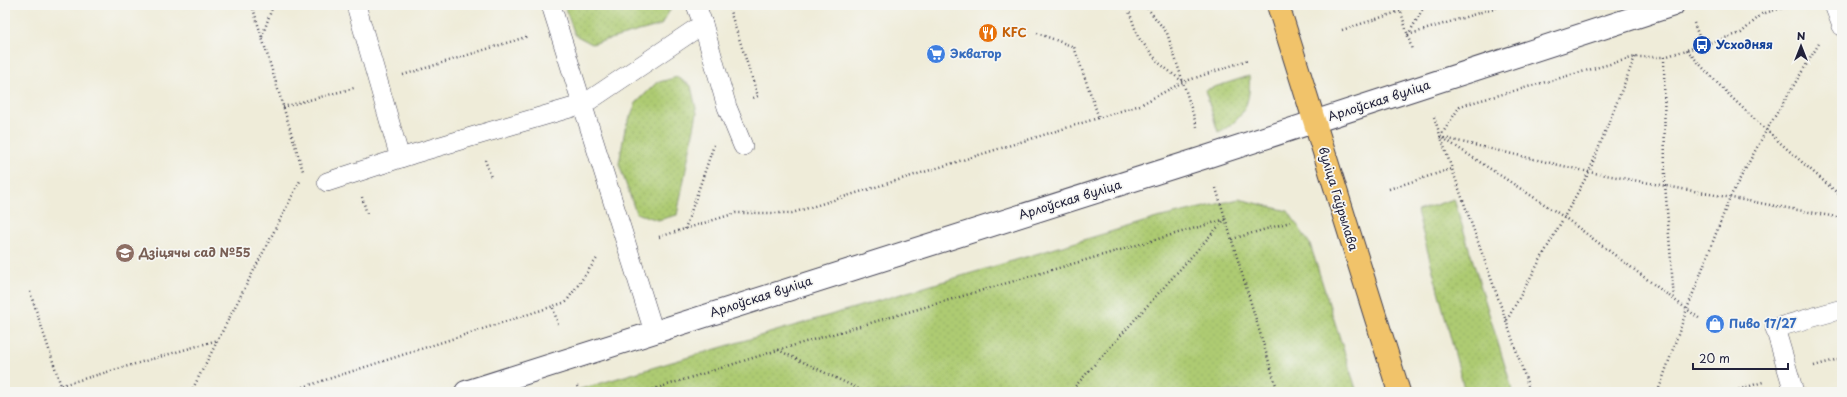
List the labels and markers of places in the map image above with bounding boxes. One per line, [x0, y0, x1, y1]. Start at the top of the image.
restaurant icon: KFC [977, 22, 999, 44]
place label: KFC [1002, 23, 1027, 41]
bus stop icon: Усходняя [1691, 34, 1713, 56]
place label: Усходняя [1715, 35, 1773, 53]
supermarket icon: Экватор [925, 43, 947, 65]
place label: Экватор [950, 44, 1002, 62]
school or university icon: Дзіцячы сад №55 [114, 242, 136, 264]
place label: Дзіцячы сад №55 [138, 243, 251, 261]
shop icon: Пиво 17/27 [1704, 313, 1726, 335]
place label: Пиво 17/27 [1729, 314, 1796, 332]

